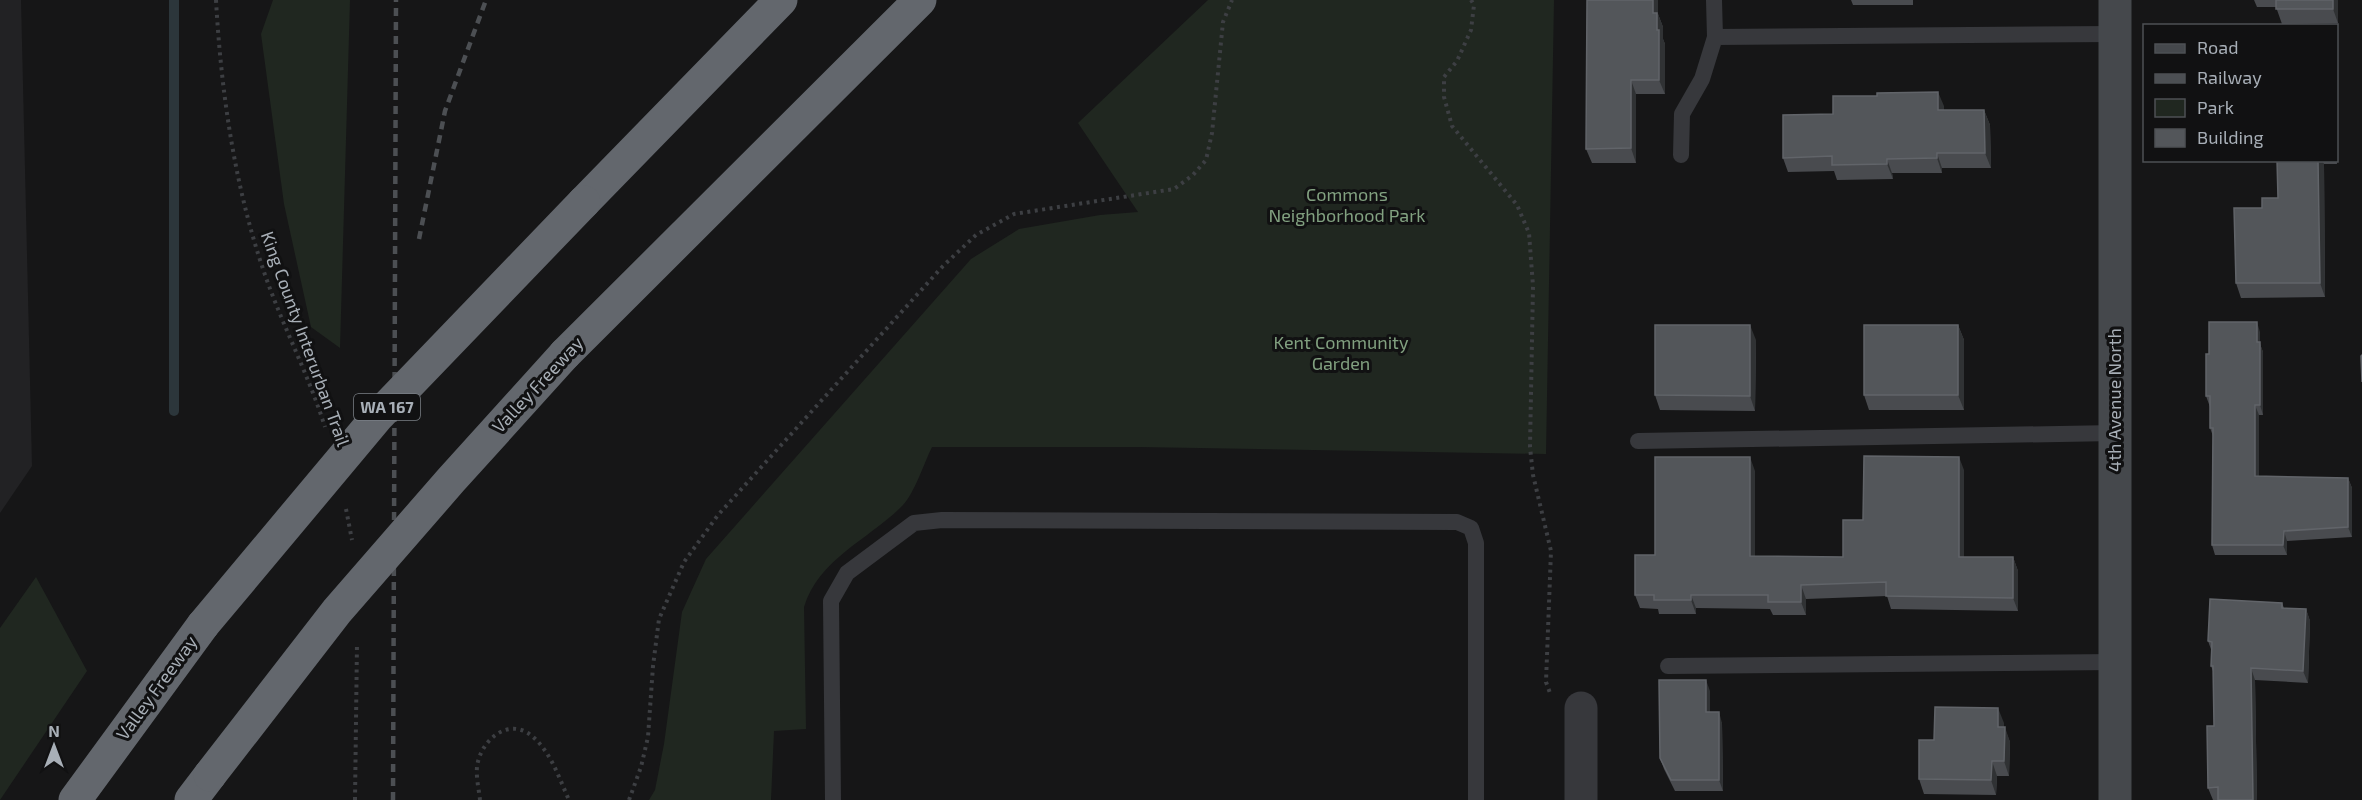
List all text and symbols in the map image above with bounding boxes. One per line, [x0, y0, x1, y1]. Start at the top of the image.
legend [2143, 24, 2338, 162]
text: Road [2197, 36, 2238, 58]
text: Railway [2197, 66, 2262, 88]
text: Park [2197, 96, 2234, 118]
text: Building [2197, 126, 2264, 148]
park label: Commons Neighborhood Park [1268, 183, 1426, 226]
street label: King County Interurban Trail [257, 228, 355, 450]
street label: 4th Avenue North [2103, 328, 2125, 472]
street label: Valley Freeway [487, 331, 588, 437]
park label: Kent Community Garden [1274, 331, 1409, 374]
road number: WA 167 [354, 394, 420, 420]
street label: Valley Freeway [111, 631, 202, 744]
north arrow [24, 716, 84, 776]
text: N [48, 721, 60, 740]

